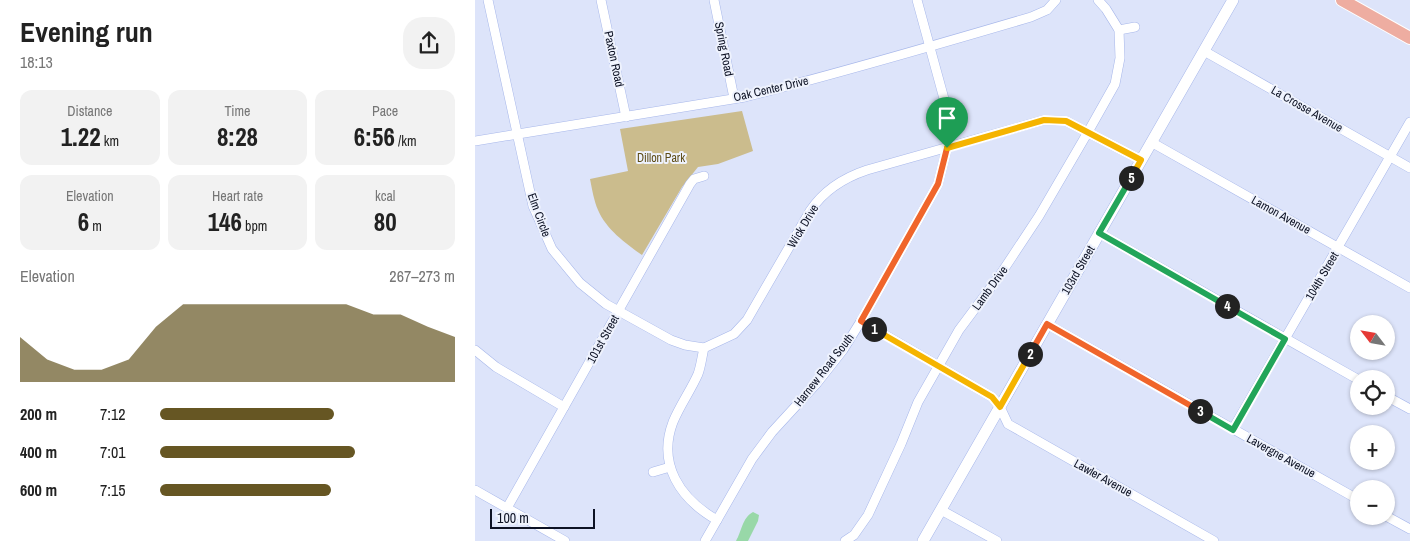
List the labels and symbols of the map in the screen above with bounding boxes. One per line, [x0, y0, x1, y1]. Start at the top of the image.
street label: Spring Road [711, 20, 737, 78]
street label: Paxton Road [600, 30, 628, 88]
street label: Oak Center Drive [732, 73, 810, 105]
street label: La Crosse Avenue [1268, 82, 1346, 136]
pin [926, 97, 968, 148]
park label: Dillon Park [637, 150, 685, 166]
pin: 5 [1119, 166, 1143, 190]
street label: Elm Circle [524, 191, 554, 239]
street label: Lamon Avenue [1248, 192, 1314, 238]
street label: Wick Drive [784, 201, 822, 251]
street label: 103rd Street [1058, 242, 1099, 297]
street label: 104th Street [1302, 249, 1342, 303]
street label: Lamb Drive [969, 263, 1011, 313]
pin: 4 [1215, 294, 1239, 318]
street label: 101st Street [583, 312, 623, 366]
north arrow [1350, 315, 1395, 360]
pin: 1 [861, 316, 887, 342]
street label: Harnew Road South [790, 330, 858, 410]
pin: 2 [1017, 342, 1043, 366]
pin: 3 [1187, 398, 1213, 424]
street label: Lavergne Avenue [1244, 430, 1318, 482]
street label: Lawler Avenue [1071, 455, 1135, 501]
scale bar [490, 506, 595, 529]

